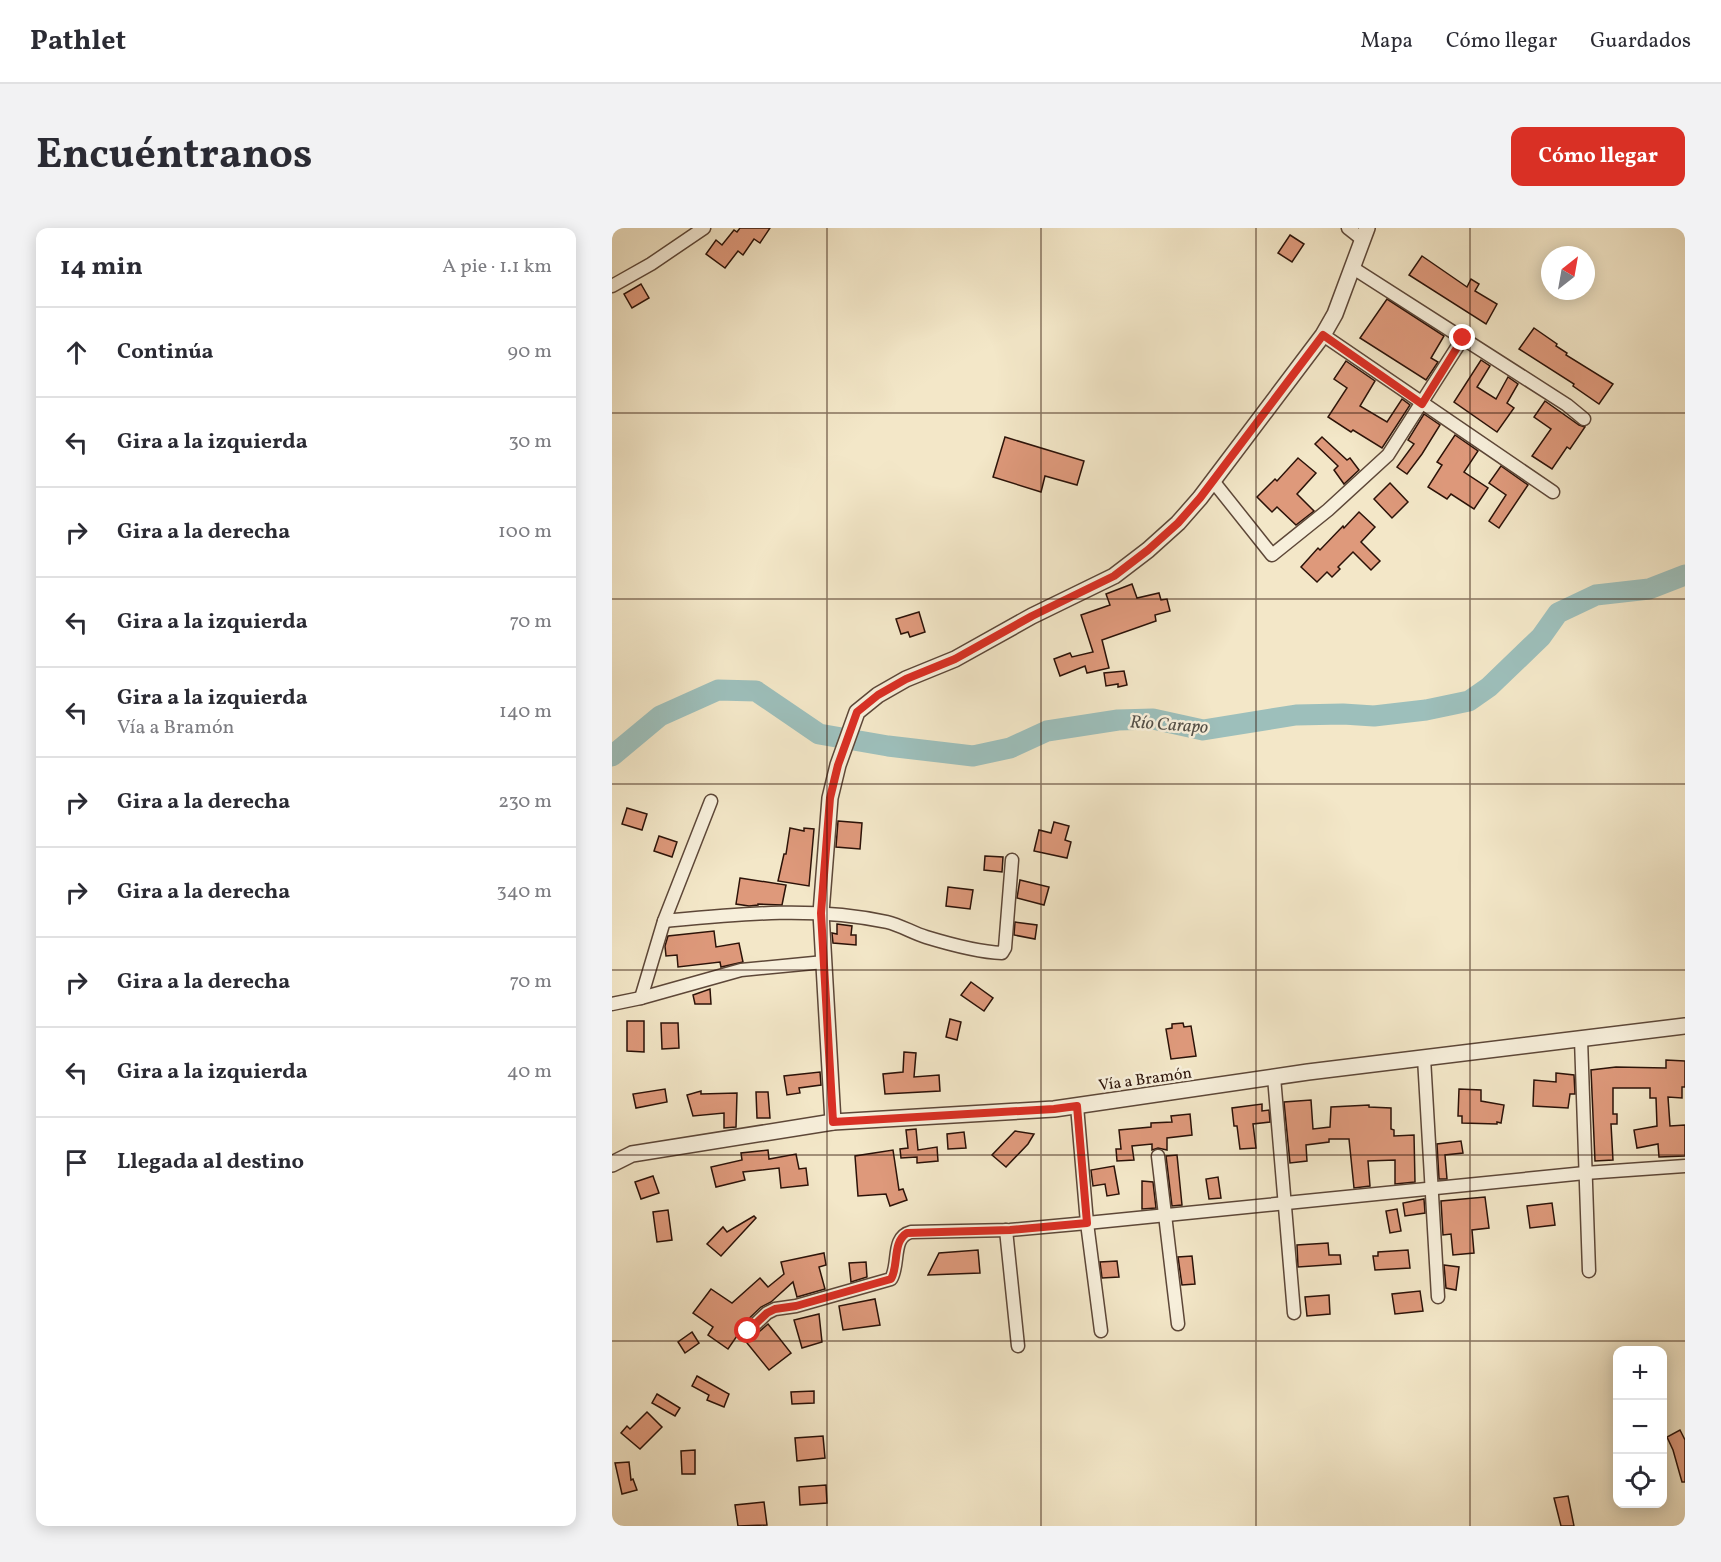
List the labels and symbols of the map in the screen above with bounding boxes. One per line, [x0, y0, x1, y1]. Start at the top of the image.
north arrow [1541, 246, 1595, 300]
route end [1449, 324, 1475, 350]
water label: Río Carapo [1129, 710, 1209, 741]
street label: Vía a Bramón [1097, 1063, 1193, 1097]
route start [734, 1317, 760, 1343]

